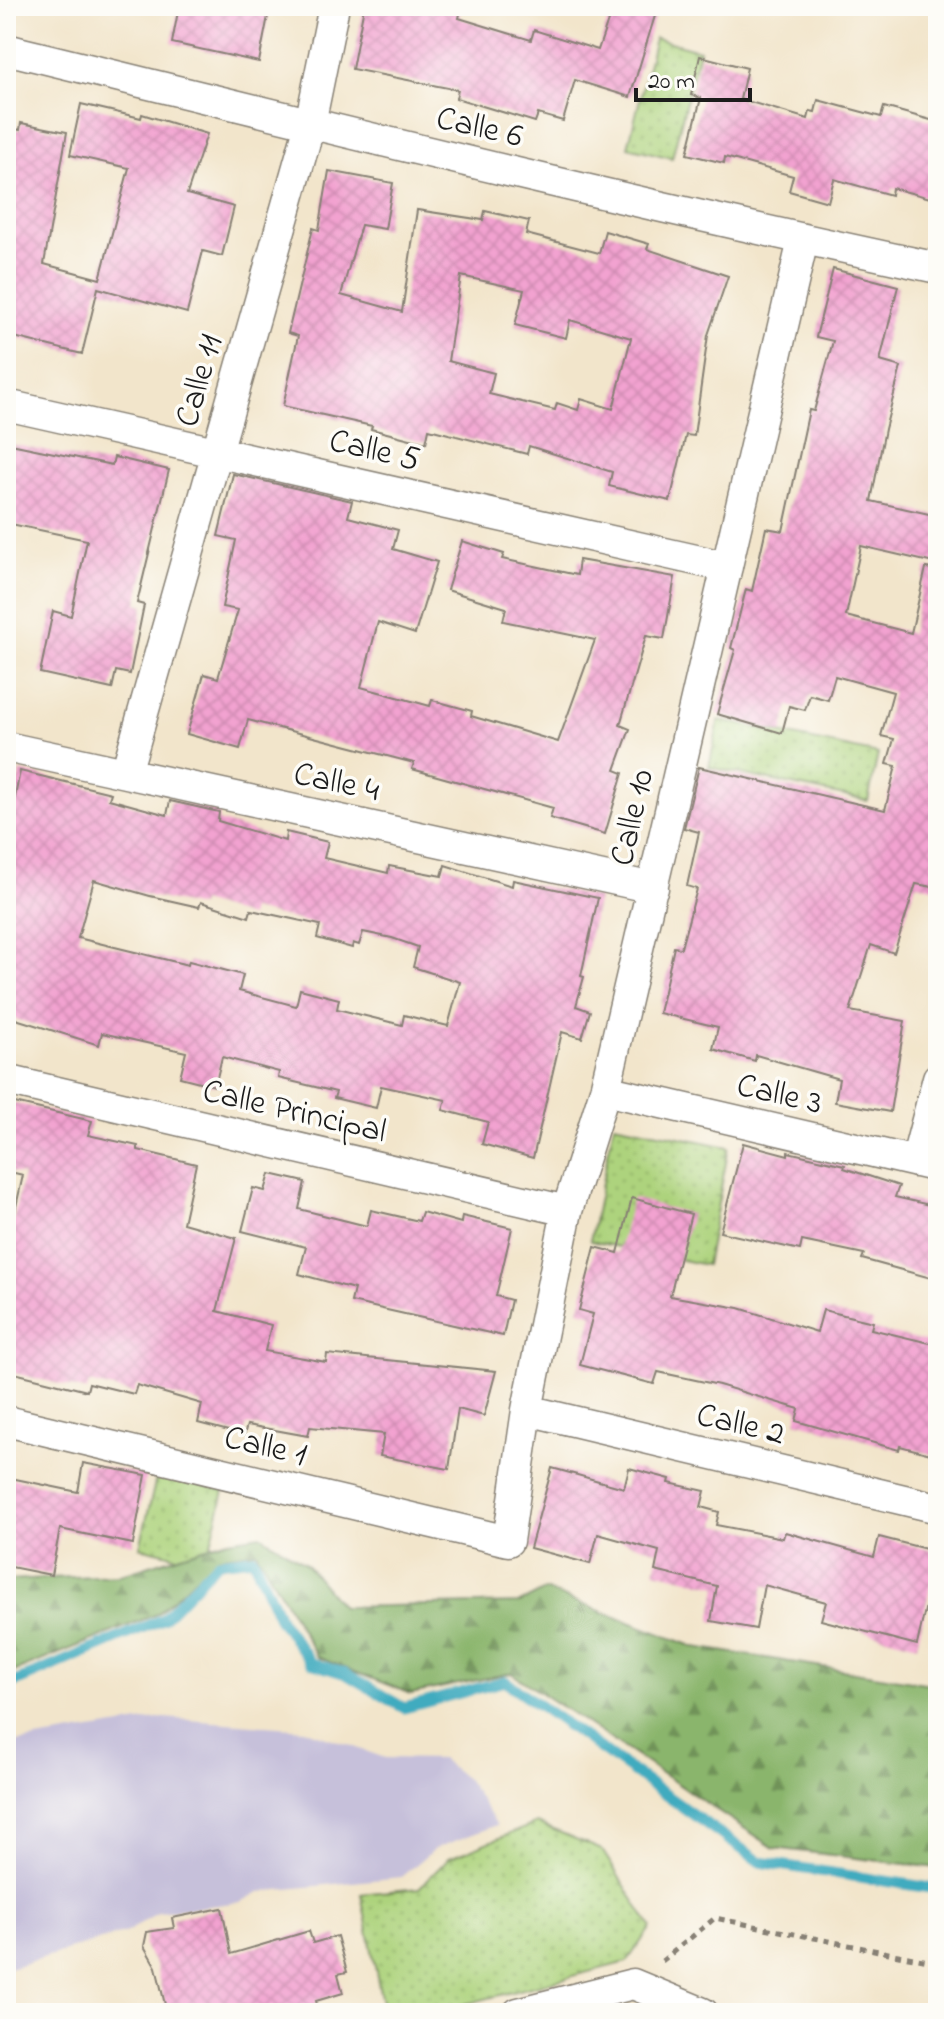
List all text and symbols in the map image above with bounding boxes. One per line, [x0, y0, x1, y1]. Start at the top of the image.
scale bar [636, 52, 750, 102]
text: 20 m [648, 65, 695, 100]
street label: Calle 6 [431, 95, 527, 163]
street label: Calle 11 [164, 329, 238, 433]
street label: Calle 5 [324, 417, 424, 487]
street label: Calle 4 [289, 750, 384, 817]
street label: Calle 10 [599, 765, 669, 871]
street label: Calle 3 [731, 1062, 827, 1130]
street label: Calle Principal [197, 1068, 391, 1158]
street label: Calle 2 [691, 1392, 789, 1460]
street label: Calle 1 [219, 1414, 311, 1482]

